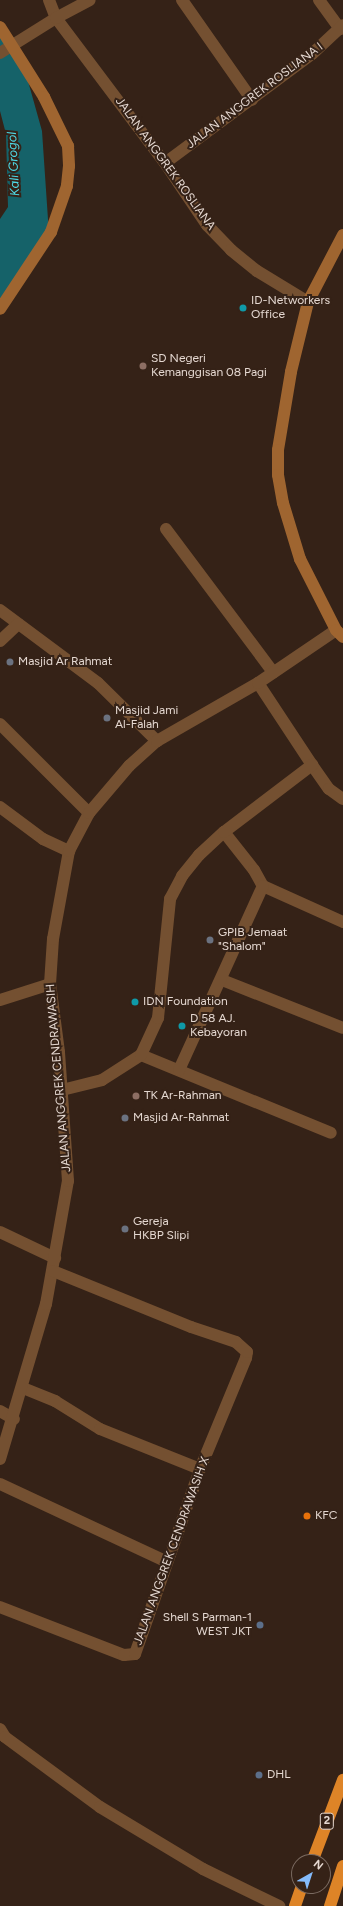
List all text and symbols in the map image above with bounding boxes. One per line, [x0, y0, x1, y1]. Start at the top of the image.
street label: JALAN ANGGREK ROSLIANA I [184, 40, 326, 152]
street label: JALAN ANGGREK ROSLIANA [112, 95, 218, 233]
water label: Kali Grogol [5, 131, 23, 197]
place label: ID-Networkers Office [251, 294, 330, 322]
marker: ID-Networkers Office [238, 303, 248, 313]
place label: SD Negeri Kemanggisan 08 Pagi [151, 352, 267, 380]
marker: SD Negeri Kemanggisan 08 Pagi [138, 361, 148, 371]
place label: Masjid Ar Rahmat [18, 655, 112, 669]
marker: Masjid Ar Rahmat [5, 657, 15, 667]
place label: Masjid Jami Al-Falah [115, 704, 178, 732]
marker: Masjid Jami Al-Falah [102, 713, 112, 723]
place label: GPIB Jemaat "Shalom" [218, 926, 287, 954]
marker: GPIB Jemaat "Shalom" [205, 935, 215, 945]
street label: JALAN ANGGREK CENDRAWASIH [44, 983, 74, 1173]
place label: IDN Foundation [143, 995, 228, 1009]
marker: IDN Foundation [130, 997, 140, 1007]
place label: D 58 AJ. Kebayoran [190, 1012, 247, 1040]
marker: D 58 AJ. Kebayoran [177, 1021, 187, 1031]
place label: TK Ar-Rahman [144, 1089, 221, 1103]
marker: TK Ar-Rahman [131, 1091, 141, 1101]
place label: Masjid Ar-Rahmat [133, 1111, 229, 1125]
marker: Masjid Ar-Rahmat [120, 1113, 130, 1123]
place label: Gereja HKBP Slipi [133, 1215, 189, 1243]
marker: Gereja HKBP Slipi [120, 1224, 130, 1234]
street label: JALAN ANGGREK CENDRAWASIH X [131, 1455, 213, 1647]
place label: KFC [315, 1509, 337, 1523]
marker: KFC [302, 1511, 312, 1521]
place label: Shell S Parman-1 WEST JKT [163, 1611, 252, 1639]
marker: Shell S Parman-1 WEST JKT [255, 1620, 265, 1630]
place label: DHL [267, 1768, 291, 1782]
marker: DHL [254, 1770, 264, 1780]
road number: 2 [319, 1812, 335, 1830]
north arrow [291, 1854, 331, 1894]
text: N [311, 1857, 326, 1873]

